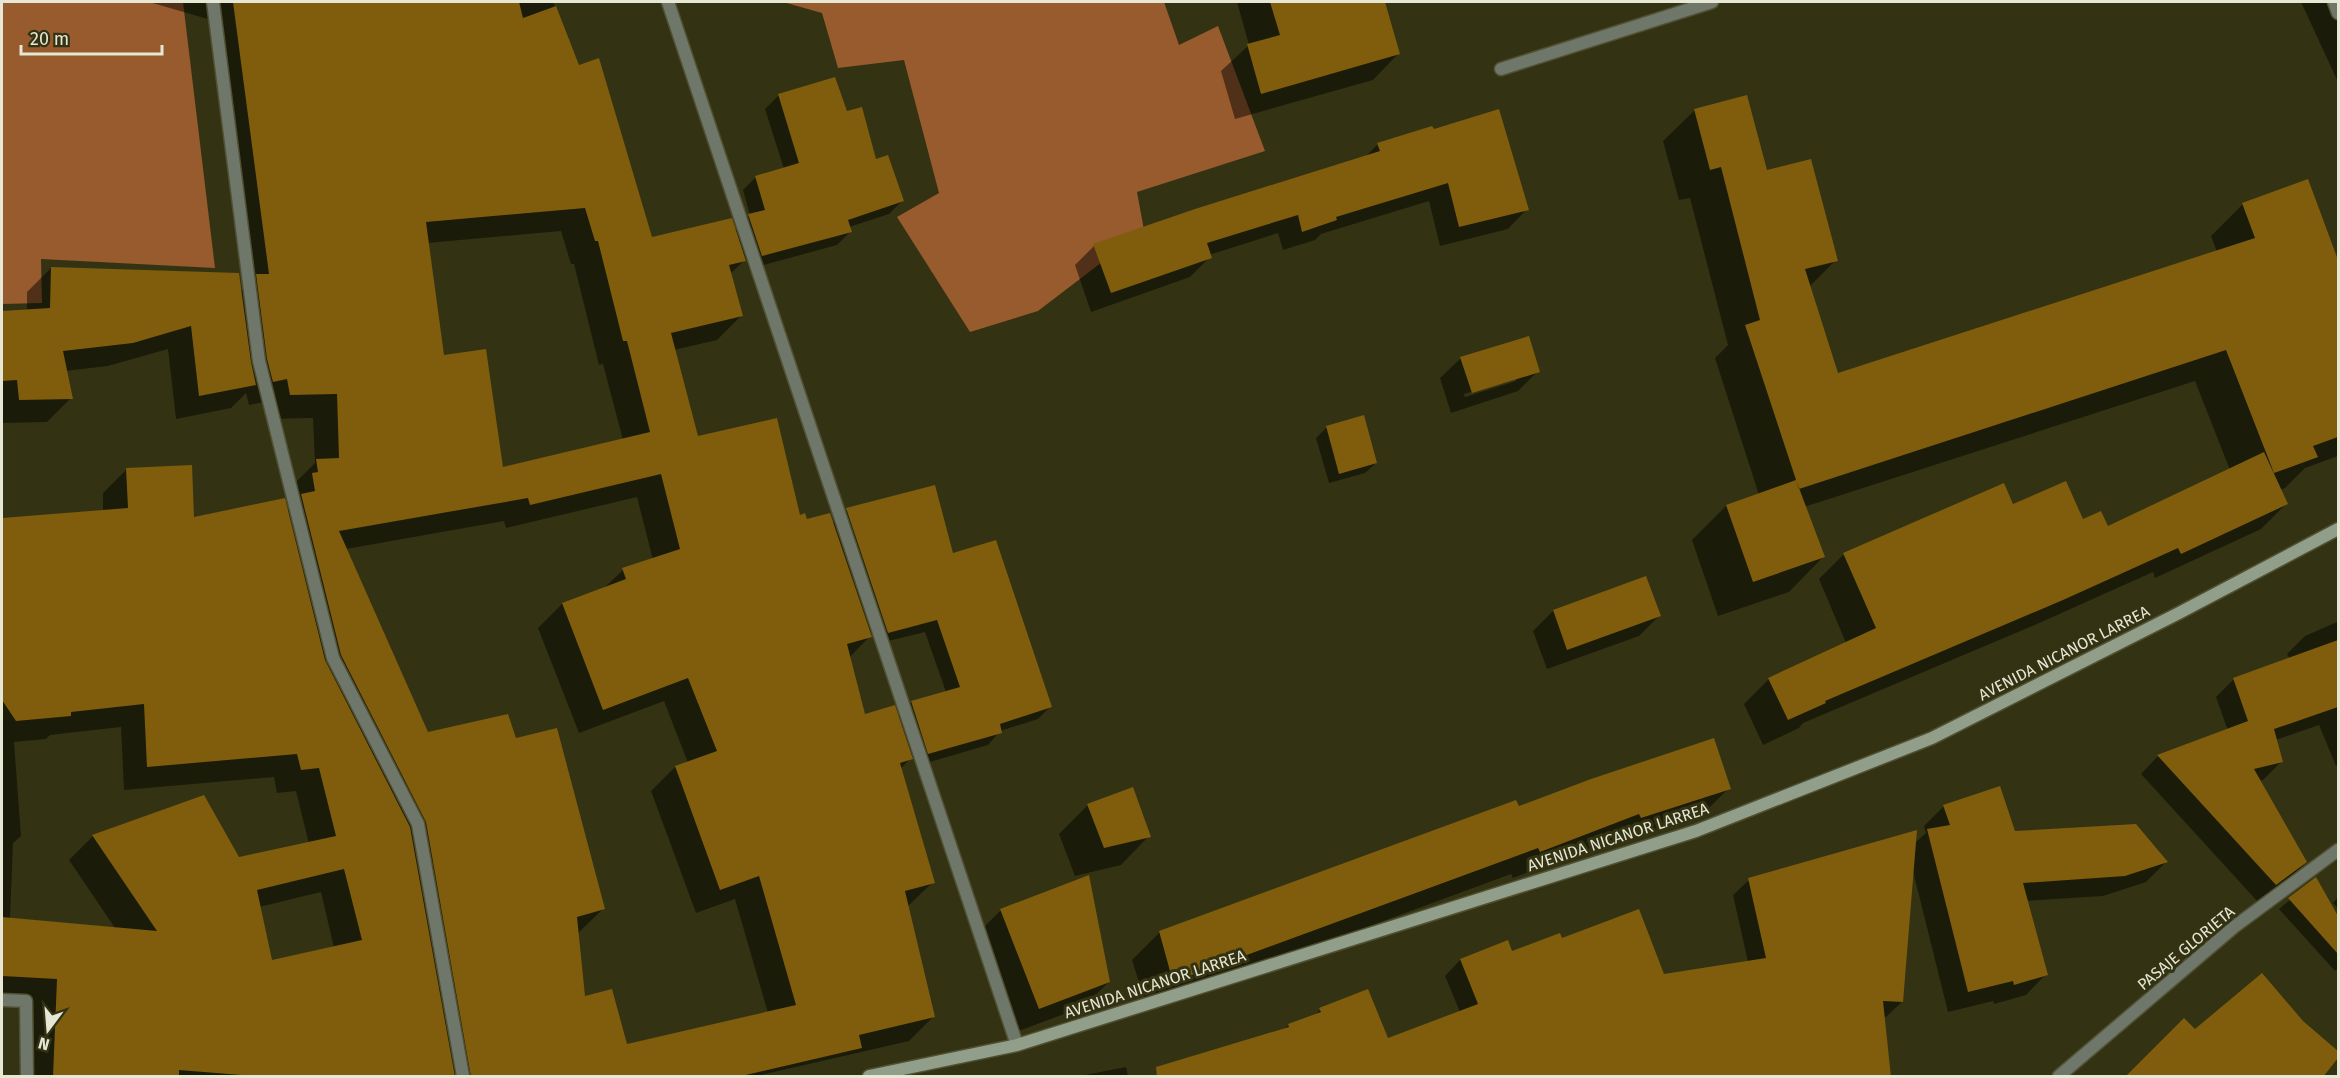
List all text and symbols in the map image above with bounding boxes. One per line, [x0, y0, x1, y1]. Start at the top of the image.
scale bar [21, 18, 162, 56]
text: 20 m [30, 28, 69, 50]
street label: AVENIDA NICANOR LARREA [1975, 601, 2153, 704]
street label: AVENIDA NICANOR LARREA [1525, 798, 1712, 875]
street label: PASAJE GLORIETA [2134, 901, 2239, 994]
street label: AVENIDA NICANOR LARREA [1062, 945, 1249, 1022]
north arrow [18, 1000, 78, 1060]
text: N [36, 1033, 52, 1055]

